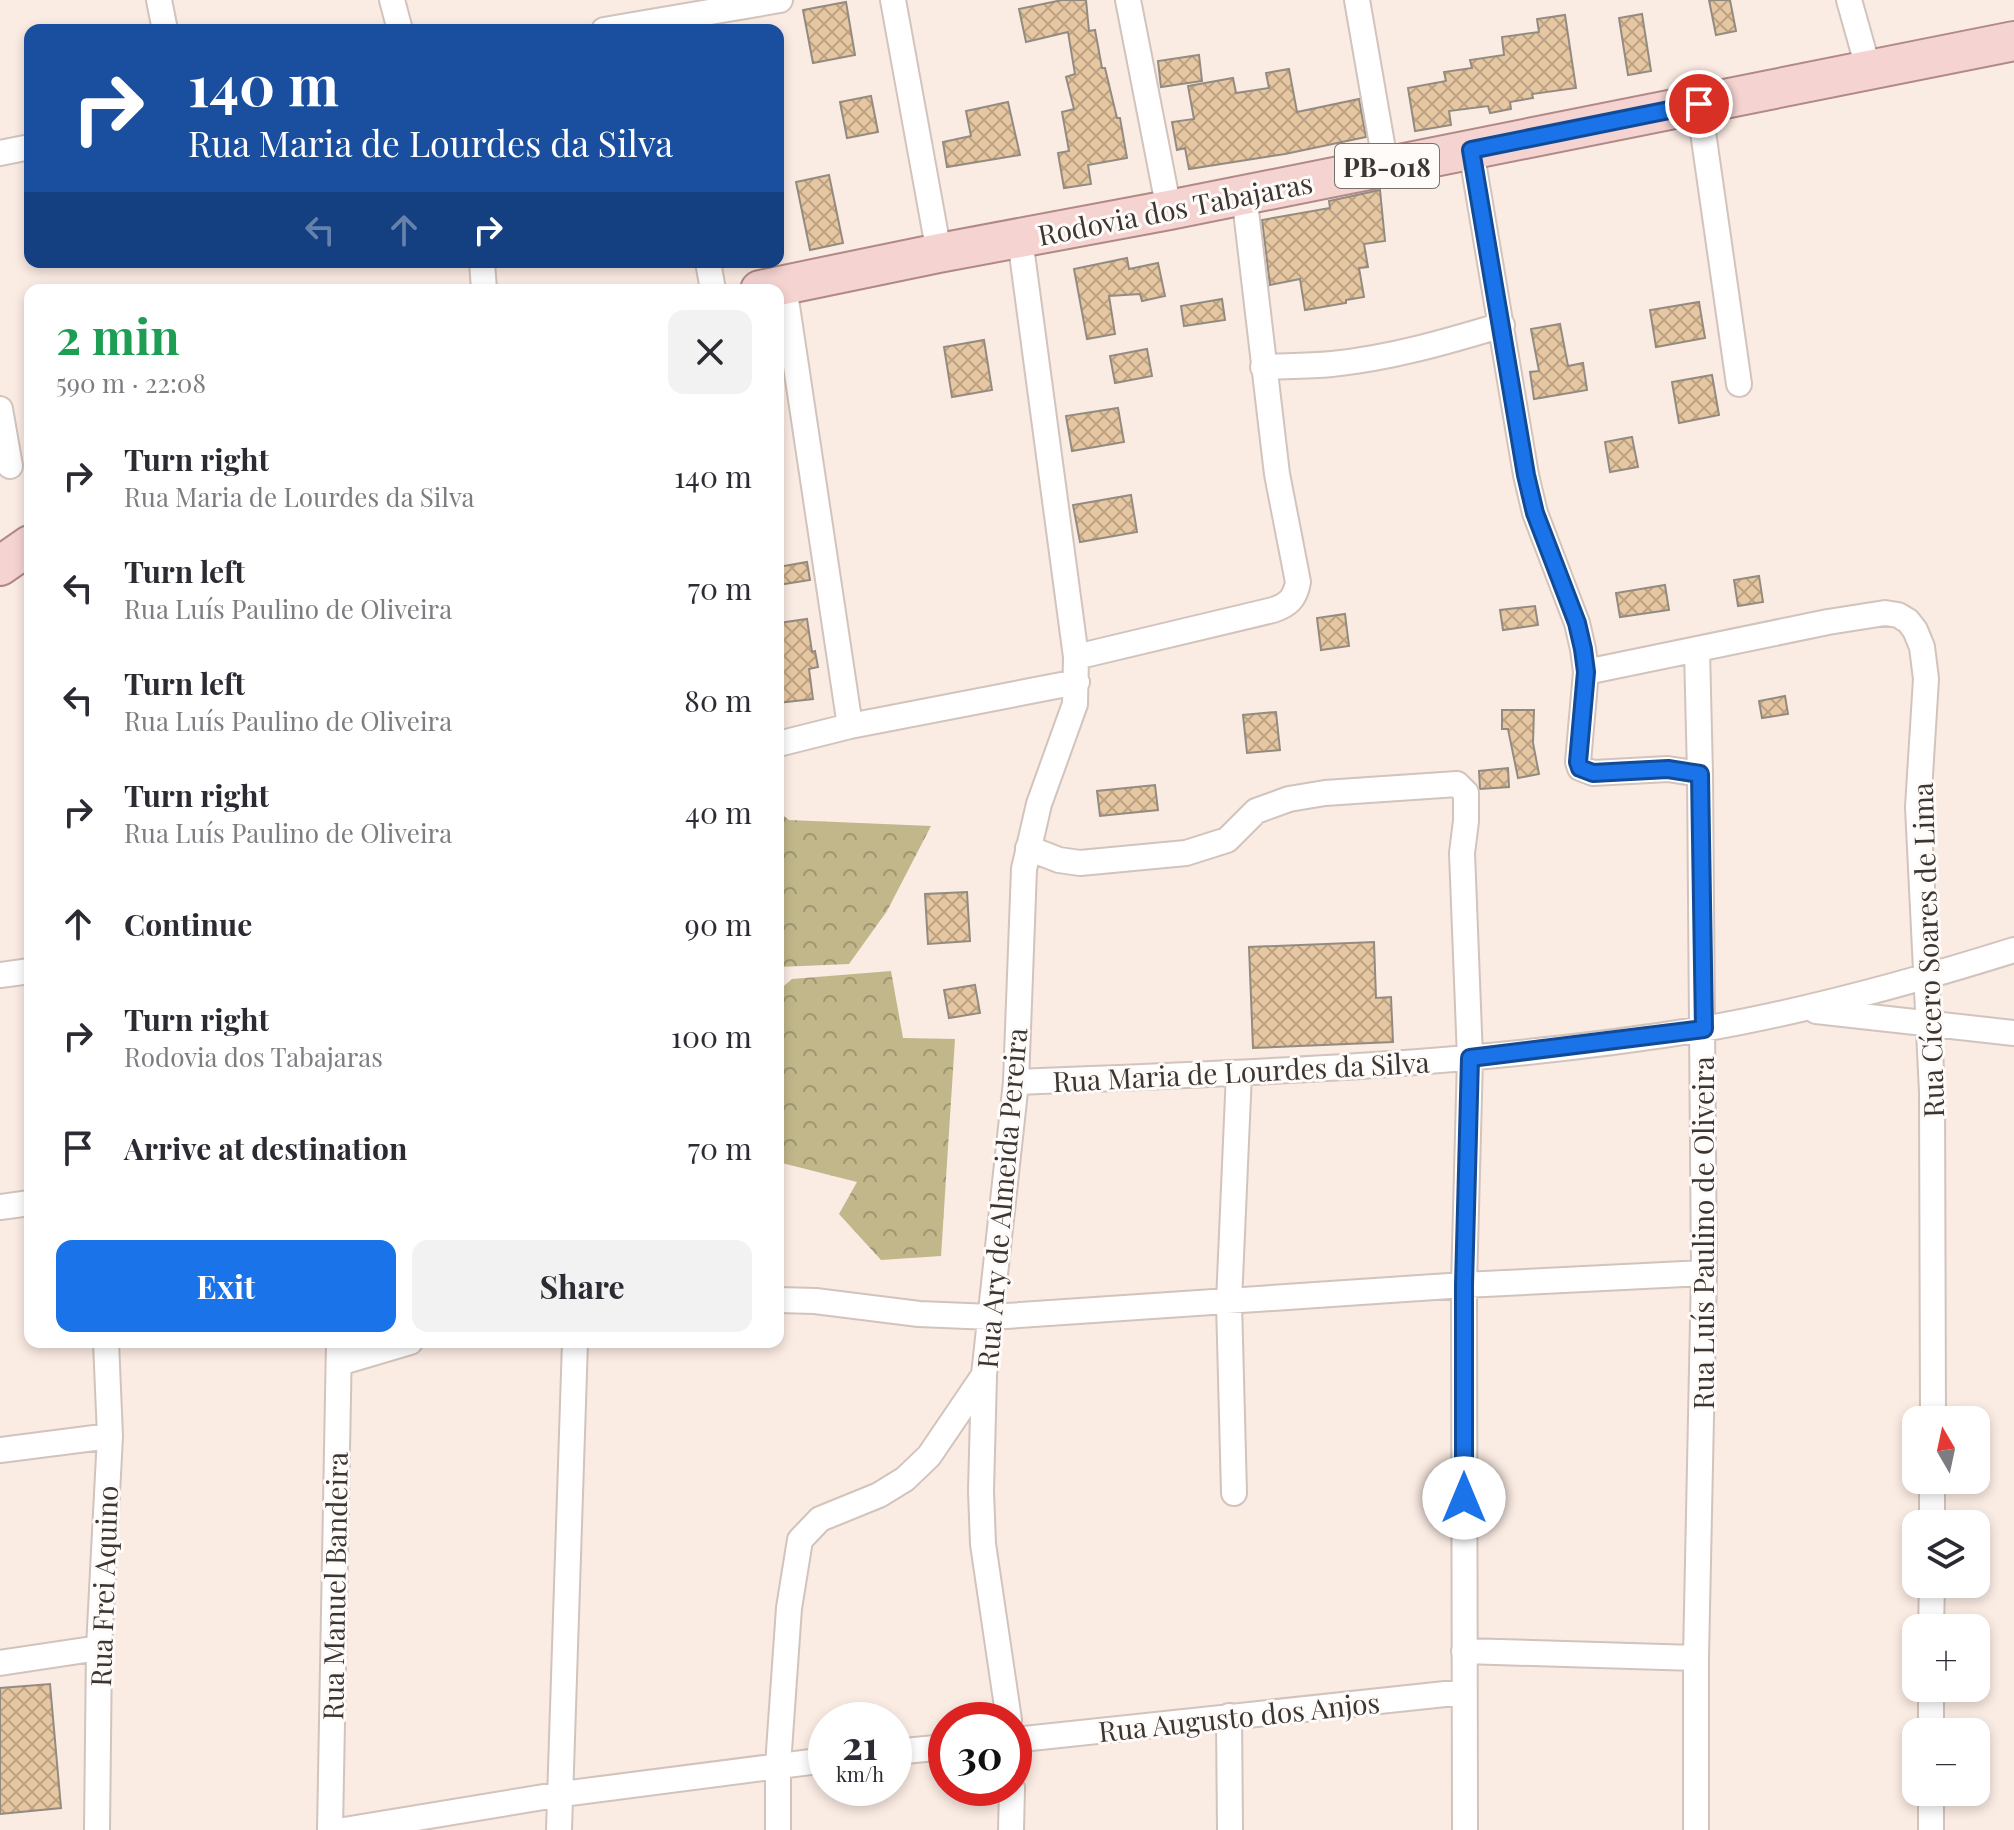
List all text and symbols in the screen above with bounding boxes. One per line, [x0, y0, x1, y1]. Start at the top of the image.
text: 140 m [188, 46, 339, 121]
icon: right [56, 56, 160, 160]
pin [1665, 70, 1733, 138]
icon: arrive [1677, 82, 1721, 126]
text: Rua Maria de Lourdes da Silva [188, 118, 673, 166]
road number: PB-018 [1335, 144, 1439, 188]
street label: Rodovia dos Tabajaras [1035, 163, 1315, 253]
icon: left [298, 208, 342, 252]
icon: ahead [382, 208, 426, 252]
icon: right [466, 208, 510, 252]
text: 2 min [56, 303, 180, 367]
button: close [668, 310, 752, 394]
text: 590 m · 22:08 [56, 365, 206, 400]
text: Turn right [124, 439, 269, 479]
icon: right [56, 454, 100, 498]
text: 140 m [674, 456, 752, 496]
text: Rua Maria de Lourdes da Silva [124, 479, 474, 514]
text: Turn left [124, 551, 245, 591]
icon: left [56, 566, 100, 610]
text: 70 m [688, 568, 752, 608]
text: Rua Luís Paulino de Oliveira [124, 591, 452, 626]
text: Turn left [124, 663, 245, 703]
icon: left [56, 678, 100, 722]
text: 80 m [684, 680, 752, 720]
text: Rua Luís Paulino de Oliveira [124, 703, 452, 738]
text: Turn right [124, 775, 269, 815]
street label: Rua Cícero Soares de Lima [1903, 782, 1951, 1118]
icon: right [56, 790, 100, 834]
text: 40 m [685, 792, 752, 832]
text: Rua Luís Paulino de Oliveira [124, 815, 452, 850]
icon: ahead [56, 902, 100, 946]
text: Continue [124, 904, 252, 944]
text: 90 m [685, 904, 752, 944]
text: Turn right [124, 999, 269, 1039]
icon: right [56, 1014, 100, 1058]
text: 100 m [671, 1016, 752, 1056]
street label: Rua Ary de Almeida Pereira [968, 1026, 1034, 1370]
text: Rodovia dos Tabajaras [124, 1039, 383, 1074]
street label: Rua Maria de Lourdes da Silva [1052, 1043, 1430, 1099]
street label: Rua Luís Paulino de Oliveira [1684, 1056, 1721, 1410]
icon: arrive [56, 1126, 100, 1170]
text: Arrive at destination [124, 1128, 407, 1168]
text: 70 m [688, 1128, 752, 1168]
button: Exit [56, 1240, 396, 1332]
button: Share [412, 1240, 752, 1332]
north arrow [1902, 1406, 1990, 1494]
map controls [1902, 1406, 1990, 1806]
street label: Rua Manuel Bandeira [313, 1451, 355, 1721]
position arrow [1422, 1456, 1506, 1540]
street label: Rua Frei Aquino [81, 1485, 125, 1687]
button: layers [1902, 1510, 1990, 1598]
button: + [1902, 1614, 1990, 1702]
street label: Rua Augusto dos Anjos [1096, 1683, 1382, 1749]
speed limit sign: 30 [928, 1702, 1032, 1806]
text: 21 [842, 1717, 878, 1770]
button: − [1902, 1718, 1990, 1806]
text: km/h [836, 1760, 884, 1787]

